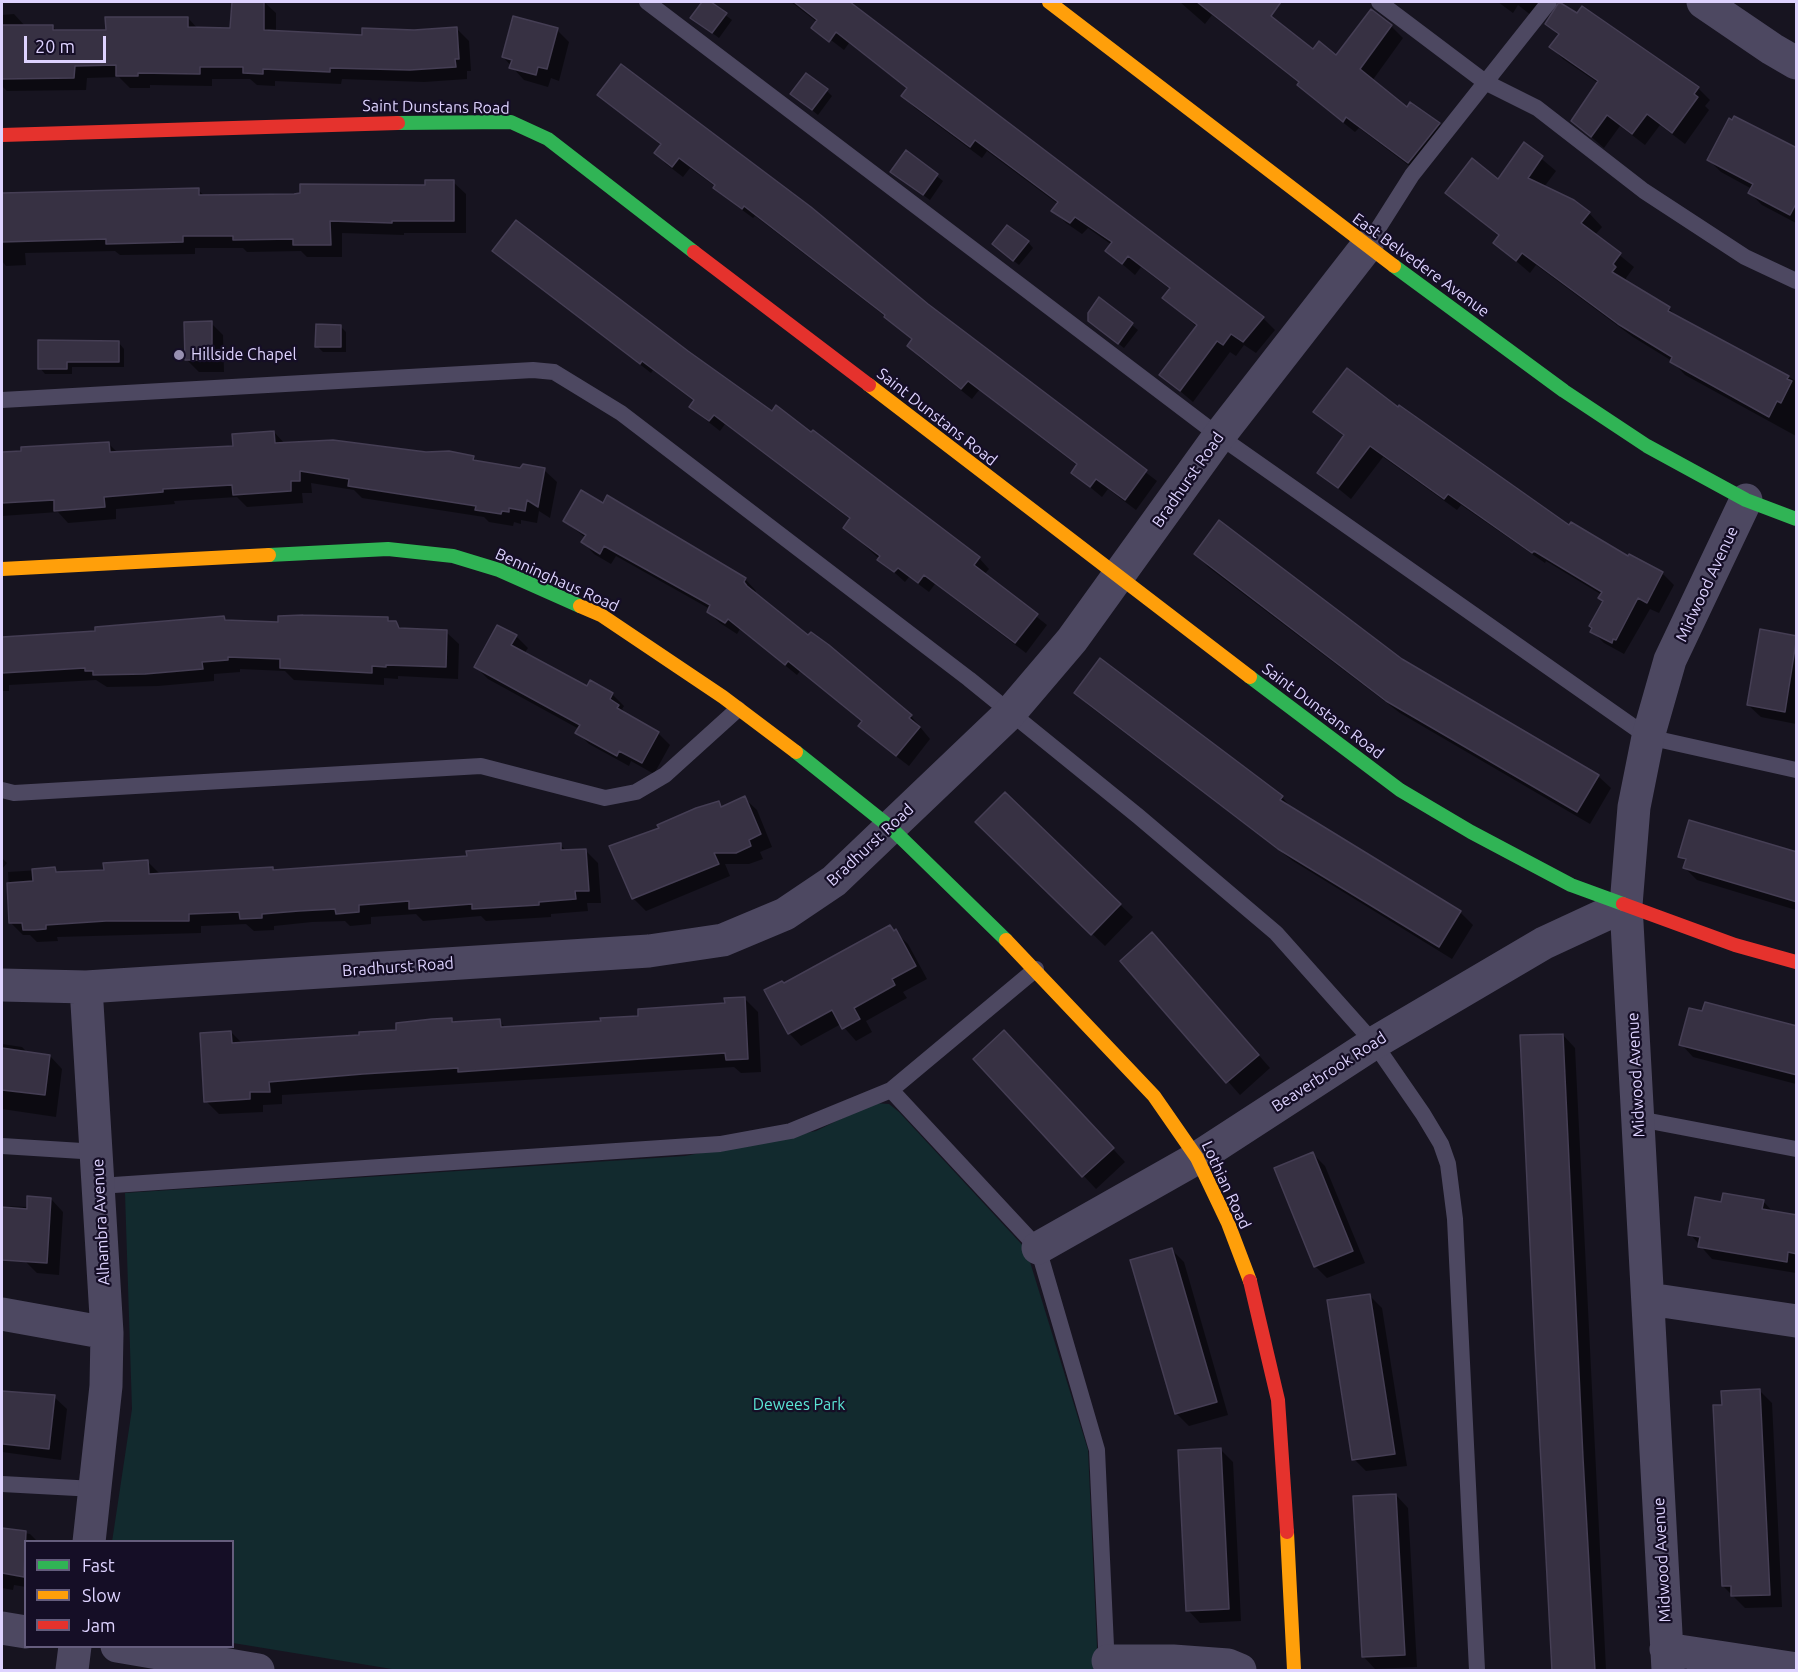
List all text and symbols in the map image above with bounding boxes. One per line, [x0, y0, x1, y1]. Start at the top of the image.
scale bar [27, 24, 110, 62]
text: 20 m [35, 36, 75, 56]
street label: Saint Dunstans Road [362, 96, 510, 118]
street label: East Belvedere Avenue [1349, 209, 1493, 321]
place label: Hillside Chapel [191, 345, 297, 365]
marker: Hillside Chapel [172, 348, 186, 362]
street label: Saint Dunstans Road [873, 364, 1001, 470]
street label: Bradhurst Road [1148, 429, 1228, 531]
street label: Midwood Avenue [1672, 523, 1742, 645]
street label: Benninghaus Road [492, 544, 622, 616]
street label: Saint Dunstans Road [1258, 659, 1388, 763]
street label: Bradhurst Road [823, 800, 917, 890]
street label: Bradhurst Road [342, 954, 454, 980]
street label: Midwood Avenue [1623, 1012, 1649, 1138]
street label: Beaverbrook Road [1268, 1028, 1390, 1116]
street label: Lothian Road [1197, 1138, 1255, 1232]
street label: Alhambra Avenue [88, 1158, 114, 1286]
park label: Dewees Park [753, 1395, 845, 1415]
street label: Midwood Avenue [1649, 1497, 1675, 1623]
legend [24, 1540, 234, 1648]
text: Fast [82, 1555, 115, 1575]
text: Slow [82, 1585, 121, 1605]
text: Jam [82, 1615, 116, 1635]

